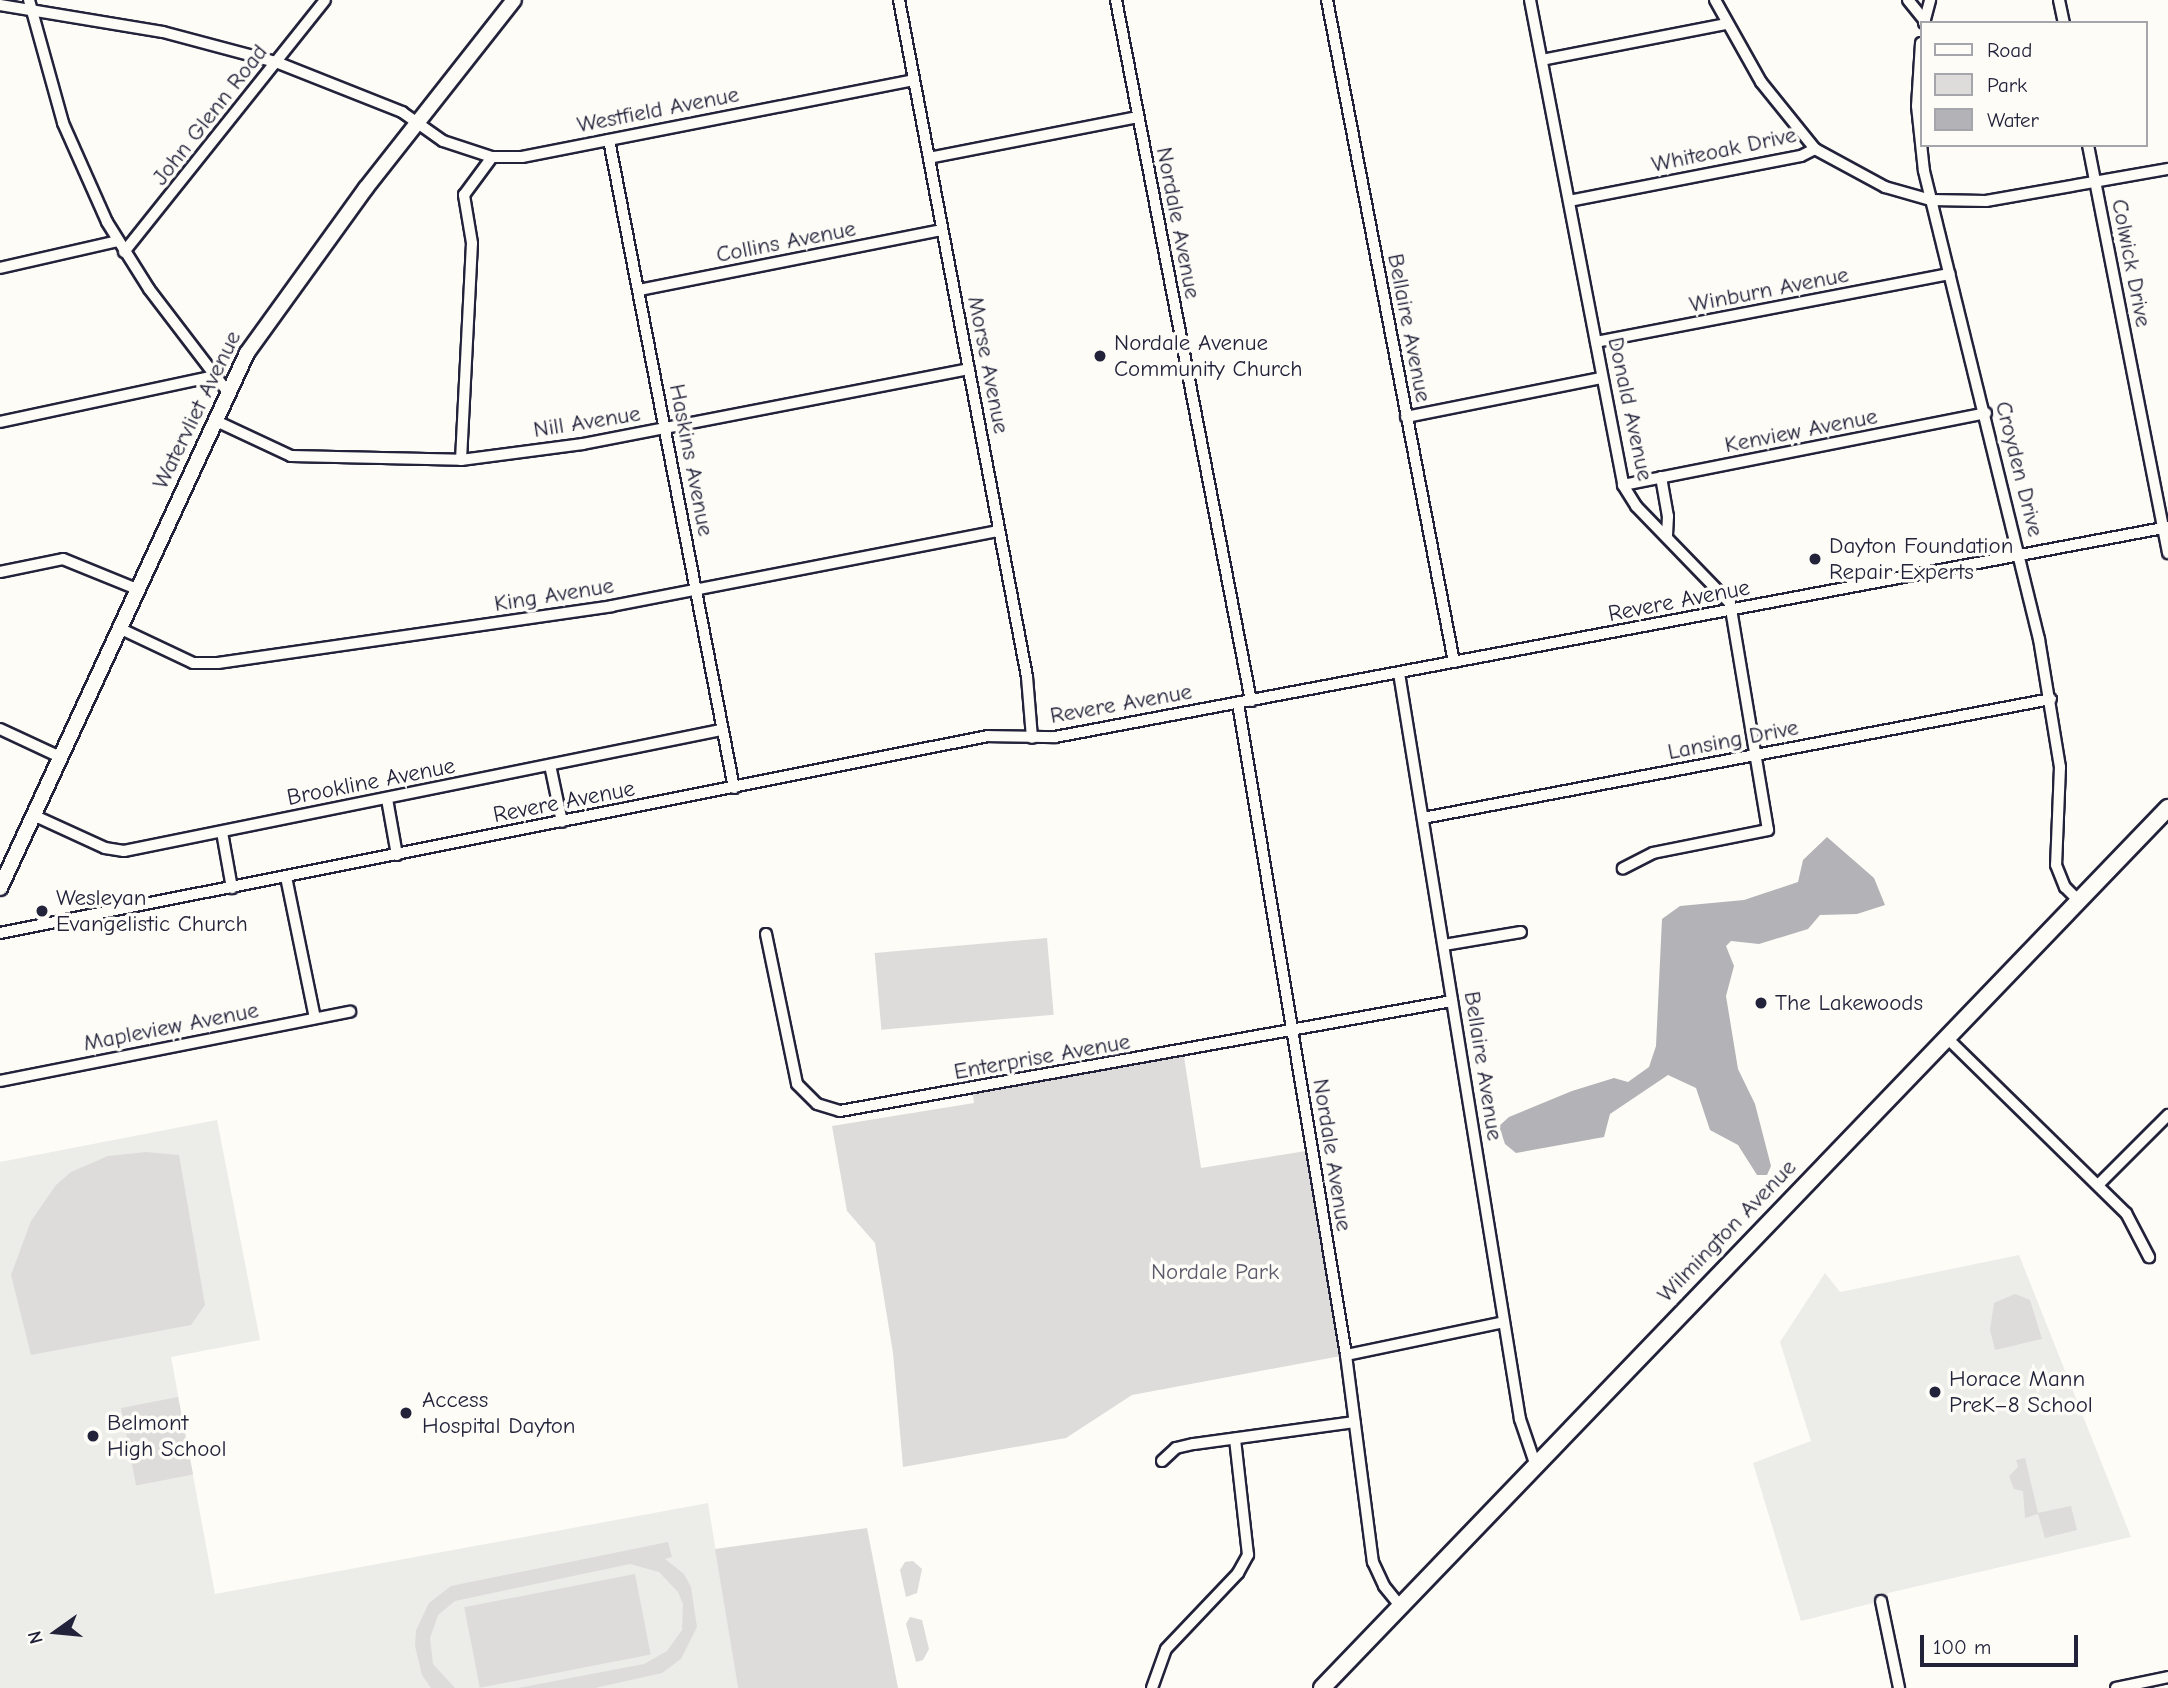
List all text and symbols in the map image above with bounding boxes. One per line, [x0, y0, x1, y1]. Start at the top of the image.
legend [1920, 21, 2147, 147]
text: Road [1987, 38, 2032, 62]
street label: John Glenn Road [146, 39, 274, 191]
text: Park [1987, 73, 2027, 97]
street label: Westfield Avenue [575, 81, 741, 139]
text: Water [1987, 108, 2039, 132]
street label: Whiteoak Drive [1649, 121, 1799, 179]
street label: Nordale Avenue [1150, 145, 1206, 301]
street label: Colwick Drive [2105, 197, 2157, 329]
street label: Collins Avenue [714, 215, 858, 269]
street label: Bellaire Avenue [1381, 251, 1437, 405]
street label: Winburn Avenue [1687, 261, 1851, 319]
street label: Morse Avenue [961, 294, 1015, 436]
street label: Watervliet Avenue [147, 326, 247, 494]
place label: Nordale Avenue Community Church [1114, 329, 1303, 383]
street label: Donald Avenue [1601, 335, 1659, 483]
marker: Nordale Avenue Community Church [1092, 348, 1108, 364]
street label: Haskins Avenue [663, 382, 719, 538]
street label: Croyden Drive [1989, 398, 2049, 540]
street label: Nill Avenue [531, 400, 643, 444]
street label: Kenview Avenue [1722, 403, 1880, 459]
place label: Dayton Foundation Repair Experts [1829, 532, 2013, 586]
marker: Dayton Foundation Repair Experts [1807, 551, 1823, 567]
street label: King Avenue [492, 572, 616, 618]
street label: Revere Avenue [1606, 574, 1752, 628]
street label: Revere Avenue [1048, 678, 1194, 730]
street label: Lansing Drive [1665, 714, 1801, 766]
street label: Brookline Avenue [285, 752, 457, 812]
street label: Revere Avenue [491, 775, 637, 829]
place label: Wesleyan Evangelistic Church [56, 884, 248, 938]
marker: Wesleyan Evangelistic Church [34, 903, 50, 919]
street label: Bellaire Avenue [1458, 989, 1508, 1143]
place label: The Lakewoods [1775, 989, 1923, 1017]
marker: The Lakewoods [1753, 995, 1769, 1011]
street label: Mapleview Avenue [81, 996, 261, 1058]
street label: Enterprise Avenue [952, 1028, 1132, 1086]
street label: Nordale Avenue [1306, 1077, 1358, 1233]
street label: Wilmington Avenue [1652, 1154, 1802, 1308]
park label: Nordale Park [1151, 1258, 1279, 1286]
place label: Horace Mann PreK–8 School [1949, 1365, 2093, 1419]
marker: Horace Mann PreK–8 School [1927, 1384, 1943, 1400]
place label: Access Hospital Dayton [422, 1386, 576, 1440]
marker: Access Hospital Dayton [396, 1403, 416, 1423]
place label: Belmont High School [107, 1409, 227, 1463]
marker: Belmont High School [85, 1428, 101, 1444]
north arrow [21, 1597, 91, 1667]
scale bar [1923, 1622, 2080, 1666]
text: N [23, 1629, 48, 1646]
text: 100 m [1933, 1635, 1991, 1659]

